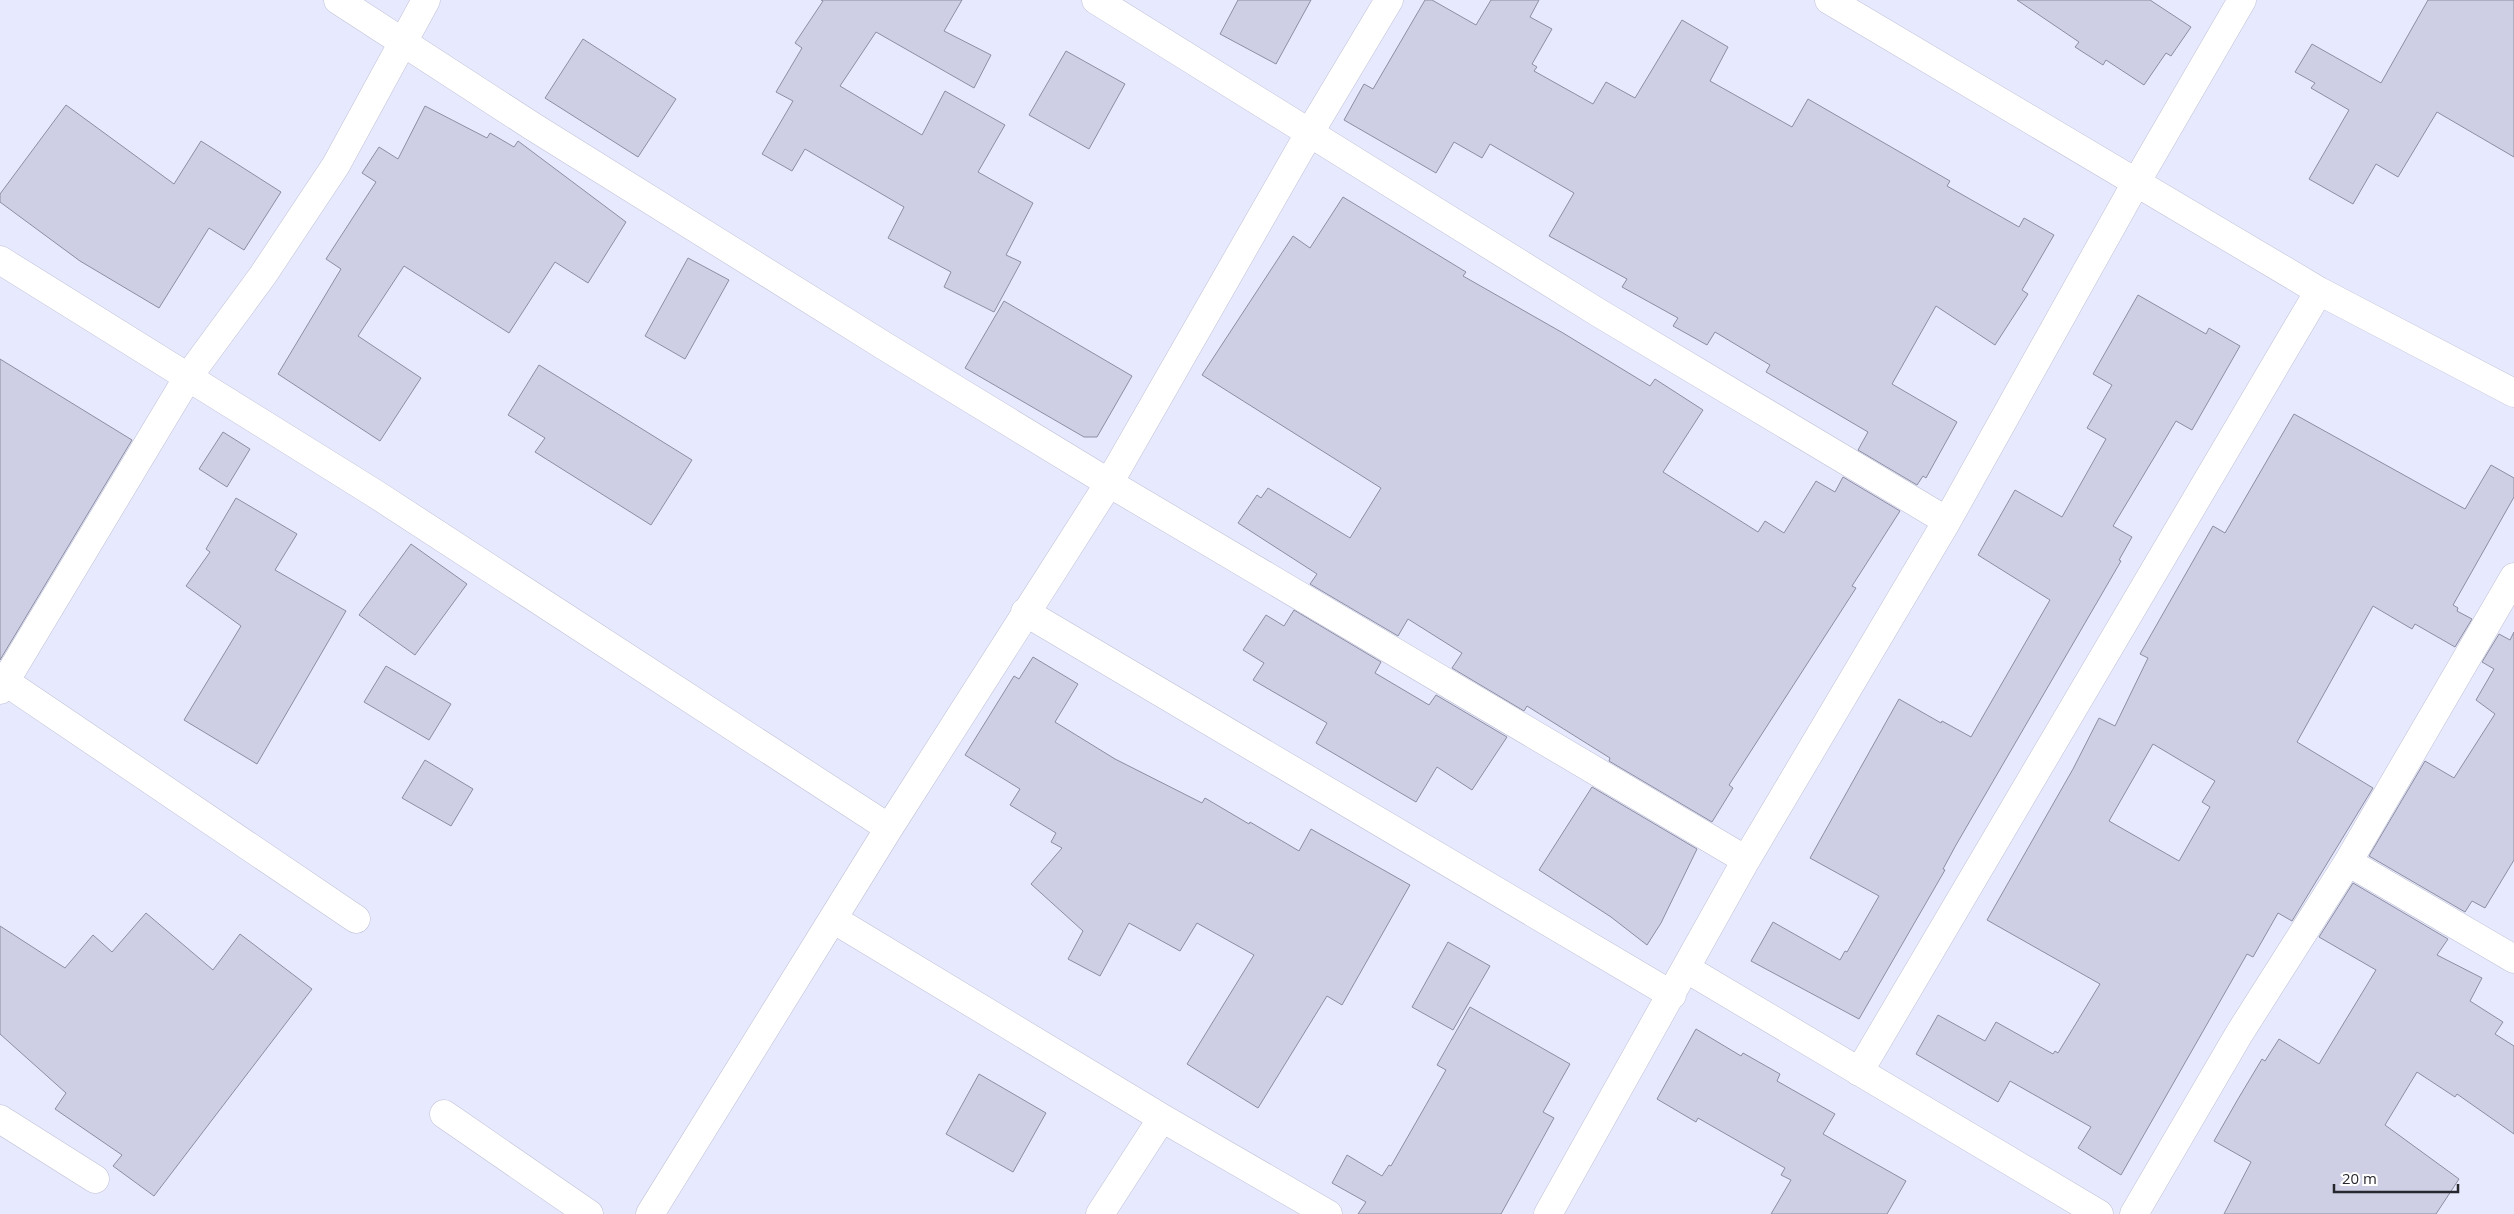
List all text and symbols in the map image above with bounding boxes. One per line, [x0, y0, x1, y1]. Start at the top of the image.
scale bar [2334, 1162, 2458, 1194]
text: 20 m [2342, 1168, 2377, 1188]

